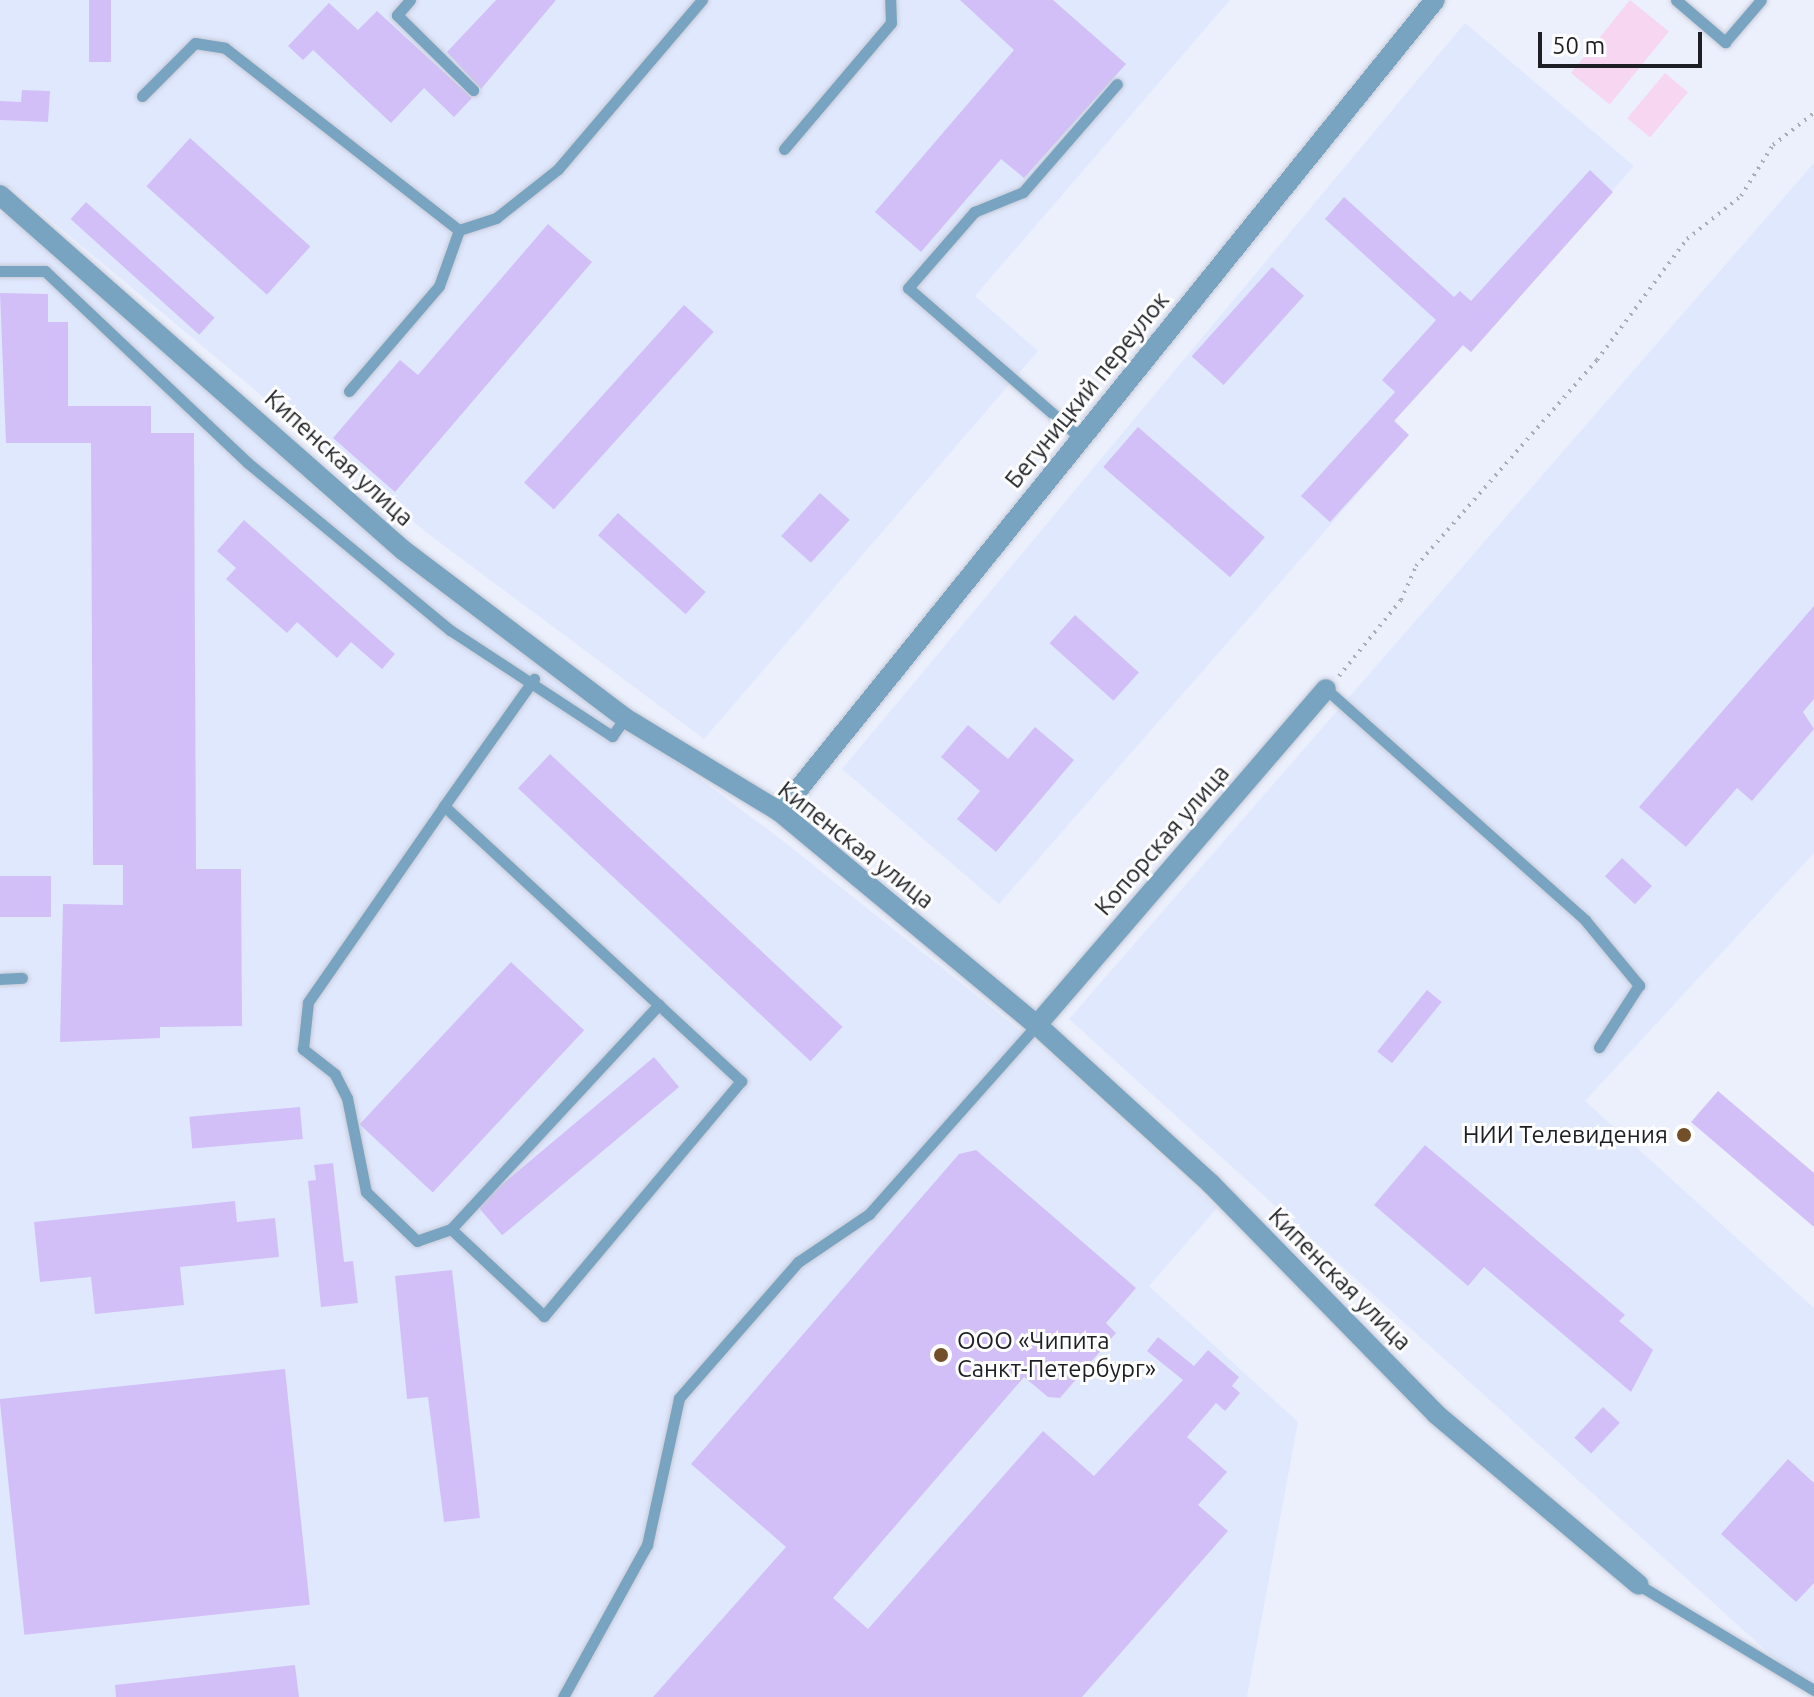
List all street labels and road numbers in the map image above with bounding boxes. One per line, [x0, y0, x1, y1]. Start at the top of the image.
street label: Бегуницкий переулок [999, 286, 1175, 494]
street label: Кипенская улица [259, 384, 419, 532]
street label: Копорская улица [1089, 759, 1235, 921]
street label: Кипенская улица [772, 775, 940, 915]
street label: Кипенская улица [1263, 1202, 1417, 1356]

